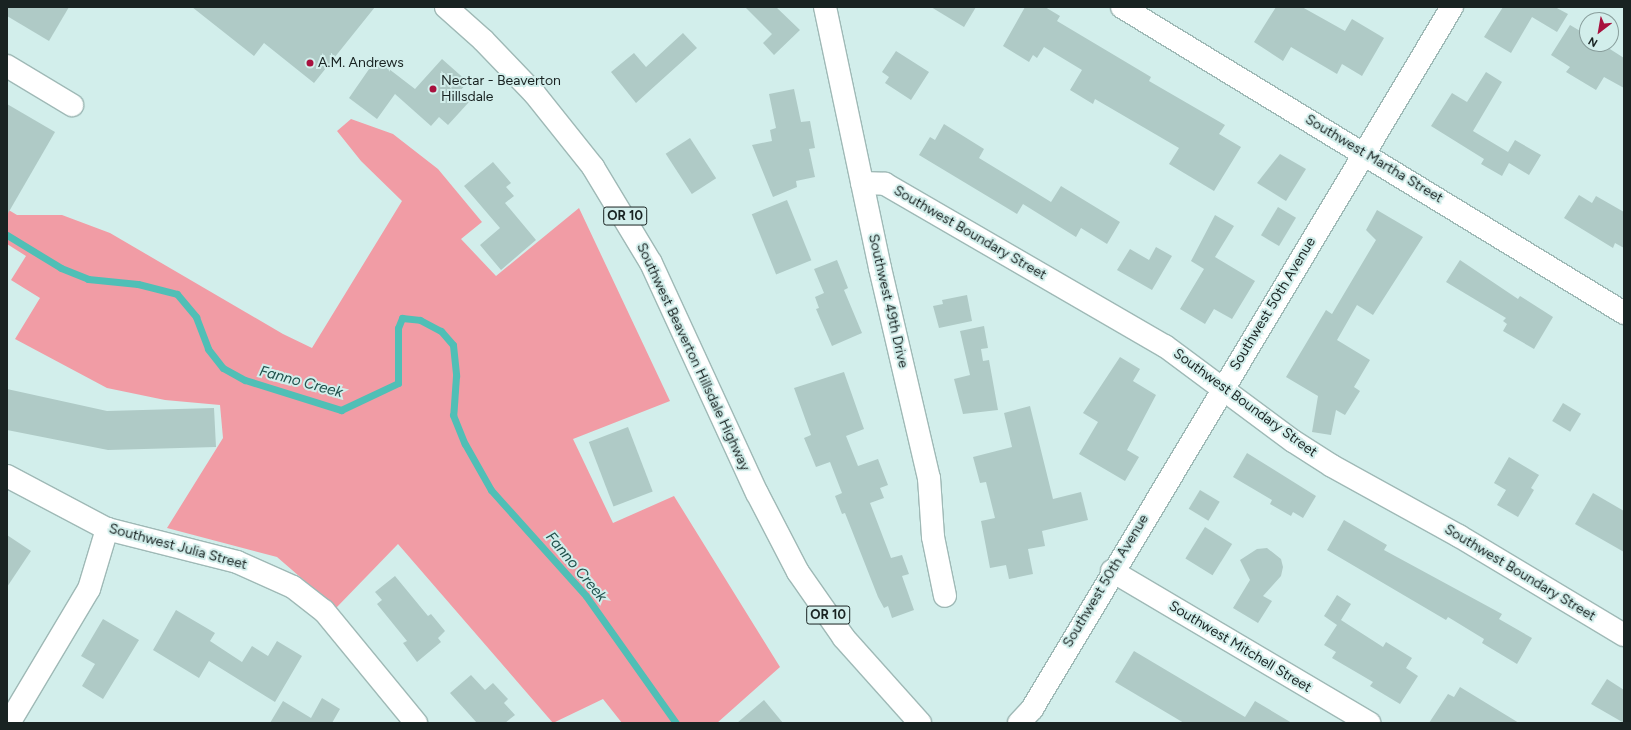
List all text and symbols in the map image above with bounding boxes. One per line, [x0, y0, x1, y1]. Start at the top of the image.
north arrow [1579, 12, 1619, 52]
text: N [1586, 34, 1600, 50]
place label: A.M. Andrews [318, 55, 404, 71]
marker: A.M. Andrews [305, 58, 315, 68]
place label: Nectar - Beaverton Hillsdale [441, 73, 561, 106]
marker: Nectar - Beaverton Hillsdale [428, 84, 438, 94]
street label: Southwest Martha Street [1302, 111, 1446, 207]
street label: Southwest Boundary Street [891, 182, 1049, 284]
road number: OR 10 [603, 205, 647, 227]
street label: Southwest 49th Drive [864, 232, 912, 370]
street label: Southwest 50th Avenue [1227, 234, 1319, 374]
street label: Southwest Beaverton Hillsdale Highway [633, 240, 753, 474]
street label: Southwest Boundary Street [1170, 345, 1320, 461]
water label: Fanno Creek [257, 362, 345, 402]
street label: Southwest 50th Avenue [1060, 511, 1152, 651]
street label: Southwest Julia Street [107, 520, 249, 574]
street label: Southwest Boundary Street [1441, 521, 1599, 625]
water label: Fanno Creek [542, 528, 610, 606]
street label: Southwest Mitchell Street [1166, 598, 1314, 696]
road number: OR 10 [806, 604, 850, 626]

